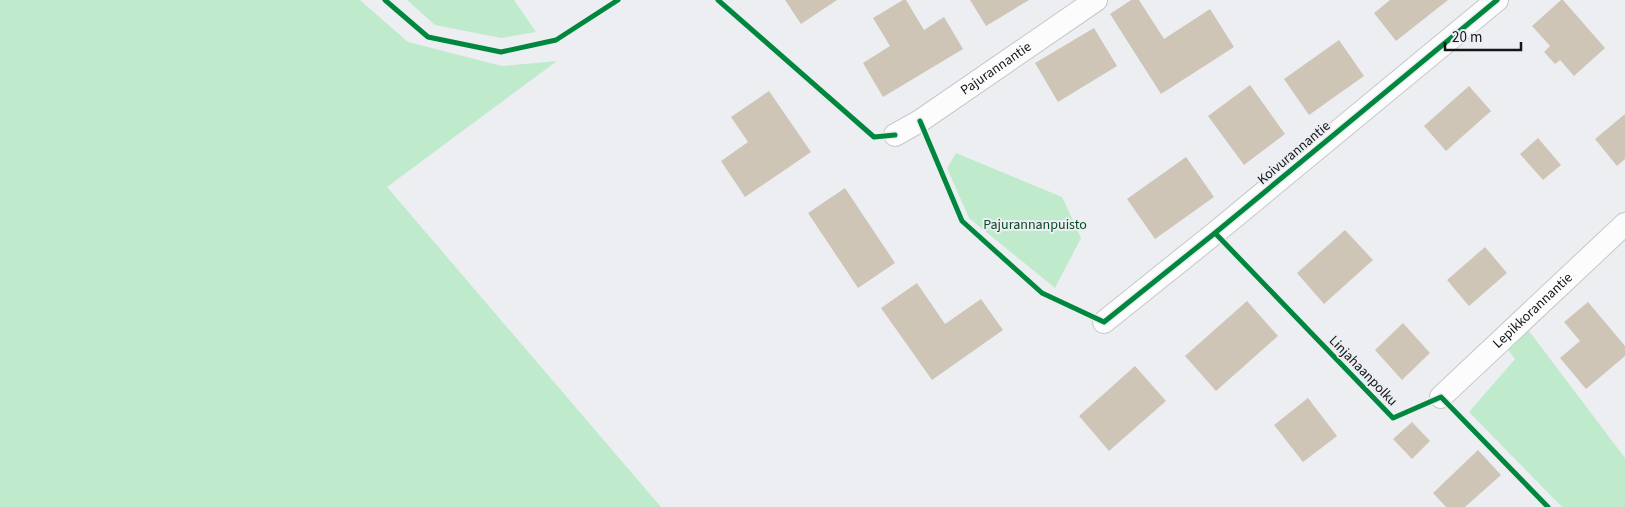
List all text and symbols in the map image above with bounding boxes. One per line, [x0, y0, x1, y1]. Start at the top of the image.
scale bar [1445, 20, 1521, 52]
text: 20 m [1452, 27, 1482, 48]
street label: Pajurannantie [957, 37, 1036, 100]
street label: Koivurannantie [1253, 116, 1335, 190]
park label: Pajurannanpuisto [983, 215, 1087, 235]
street label: Lepikkorannantie [1488, 268, 1577, 353]
street label: Linjahaanpolku [1324, 331, 1402, 411]

